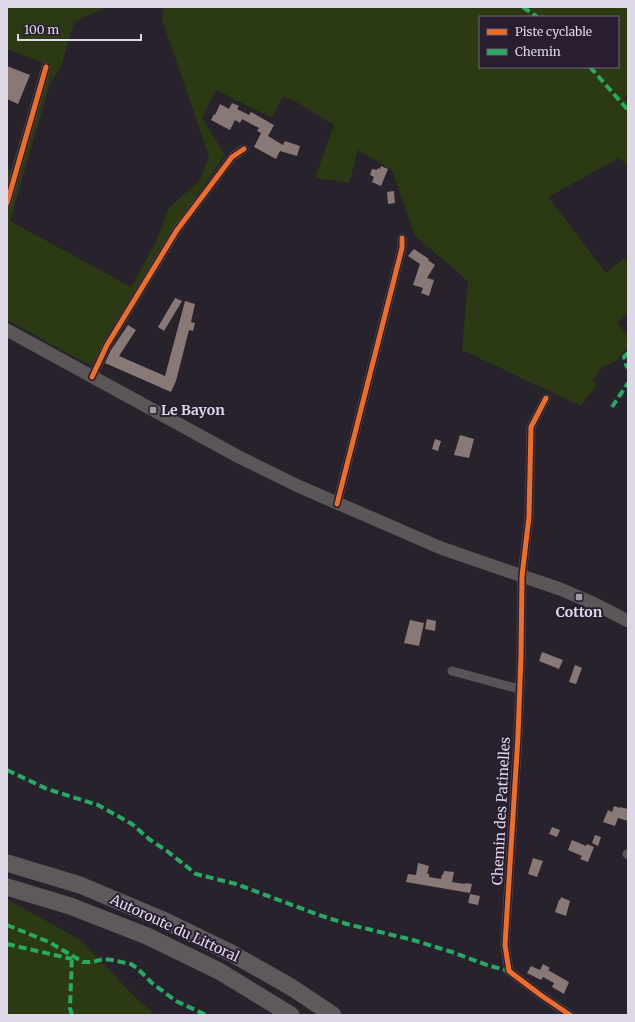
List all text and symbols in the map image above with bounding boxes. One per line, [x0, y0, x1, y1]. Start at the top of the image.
scale bar [18, 16, 141, 42]
legend [479, 16, 619, 68]
text: 100 m [24, 22, 59, 37]
text: Piste cyclable [515, 24, 592, 39]
text: Chemin [515, 44, 561, 59]
place label: Le Bayon [161, 401, 225, 419]
marker: Le Bayon [148, 405, 158, 415]
marker: Cotton [574, 592, 584, 602]
place label: Cotton [556, 603, 603, 621]
street label: Chemin des Patinelles [488, 736, 514, 886]
street label: Autoroute du Littoral [107, 890, 243, 966]

